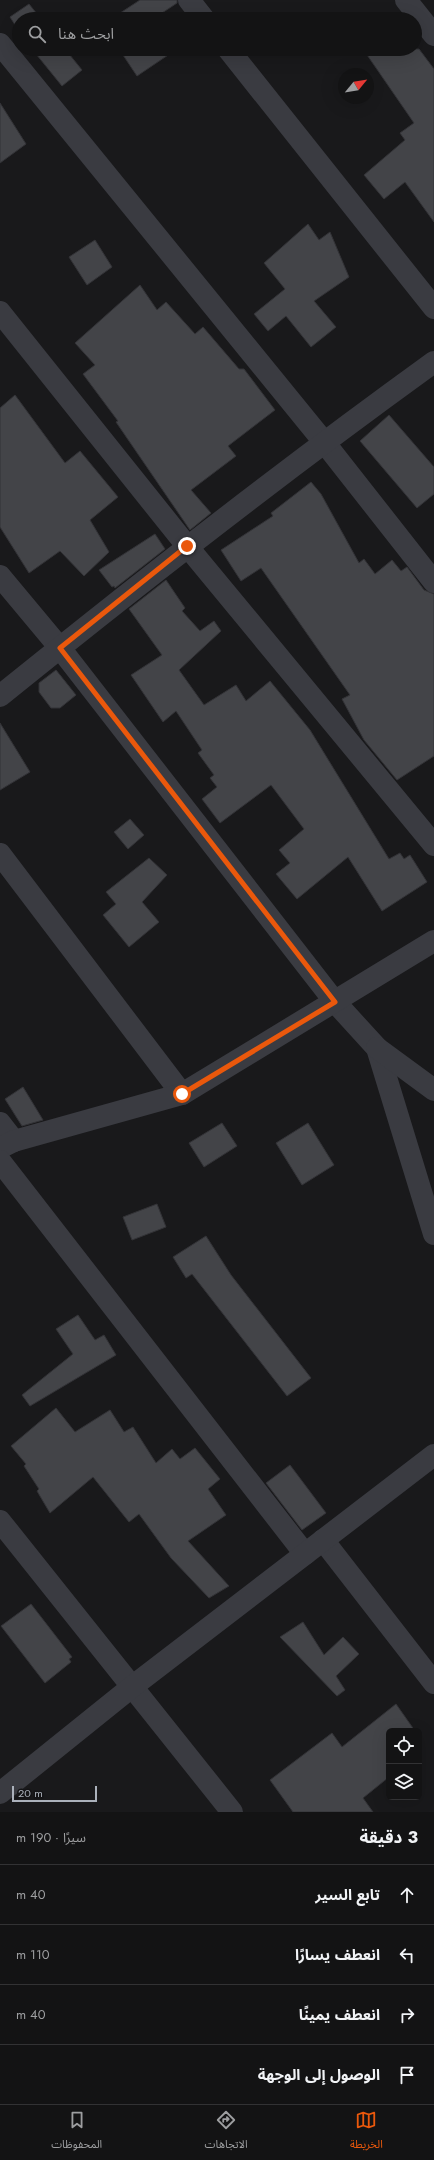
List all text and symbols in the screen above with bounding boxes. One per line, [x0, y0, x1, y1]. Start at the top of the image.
search box [12, 12, 422, 56]
icon: search [26, 23, 48, 45]
text: ابحث هنا [58, 23, 114, 45]
north arrow [338, 68, 374, 104]
route end [178, 537, 196, 555]
route start [173, 1085, 191, 1103]
map controls [386, 1728, 422, 1800]
button: locate [386, 1728, 422, 1764]
button: layers [386, 1764, 422, 1800]
scale bar [12, 1784, 97, 1803]
text: 20 m [18, 1785, 43, 1801]
text: 3 دقيقة [360, 1825, 418, 1849]
text: سيرًا · 190 m [16, 1828, 86, 1847]
text: تابع السير [315, 1884, 380, 1906]
icon: ahead [396, 1884, 418, 1906]
text: 40 m [16, 1885, 45, 1904]
text: انعطف يسارًا [295, 1944, 380, 1966]
icon: left [396, 1944, 418, 1966]
text: 110 m [16, 1945, 50, 1964]
text: انعطف يمينًا [299, 2004, 380, 2026]
icon: right [396, 2004, 418, 2026]
text: 40 m [16, 2005, 45, 2024]
text: الوصول إلى الوجهة [258, 2064, 380, 2086]
icon: arrive [396, 2064, 418, 2086]
tab: المحفوظات [51, 2109, 102, 2156]
tab: الاتجاهات [205, 2109, 248, 2156]
tab: الخريطة [350, 2109, 383, 2156]

